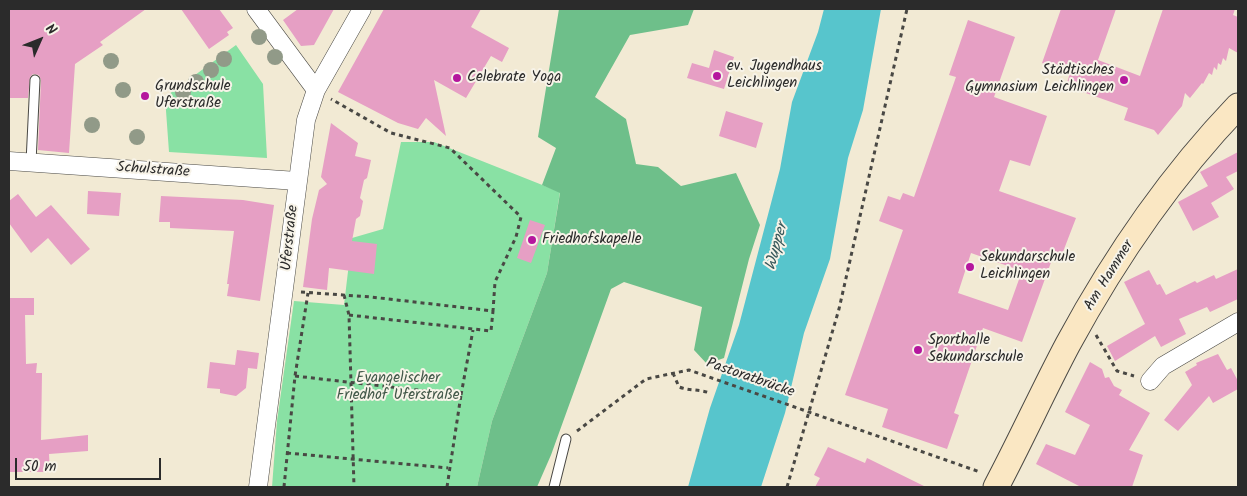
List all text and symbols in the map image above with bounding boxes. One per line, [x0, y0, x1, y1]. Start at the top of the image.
north arrow [15, 15, 65, 65]
text: N [40, 19, 62, 40]
place label: ev. Jugendhaus Leichlingen [727, 58, 822, 93]
place label: Städtisches Gymnasium Leichlingen [965, 62, 1114, 97]
place label: Celebrate Yoga [467, 69, 561, 87]
marker: ev. Jugendhaus Leichlingen [711, 70, 723, 82]
marker: Celebrate Yoga [451, 72, 463, 84]
marker: Städtisches Gymnasium Leichlingen [1118, 74, 1130, 86]
place label: Grundschule Uferstraße [155, 78, 231, 113]
marker: Grundschule Uferstraße [139, 90, 151, 102]
street label: Schulstraße [116, 159, 190, 183]
street label: Uferstraße [279, 204, 303, 272]
water label: Wupper [763, 221, 793, 273]
place label: Friedhofskapelle [542, 231, 642, 249]
marker: Friedhofskapelle [526, 234, 538, 246]
street label: Am Hammer [1081, 237, 1139, 315]
place label: Sekundarschule Leichlingen [980, 249, 1075, 284]
marker: Sekundarschule Leichlingen [964, 261, 976, 273]
place label: Sporthalle Sekundarschule [928, 332, 1023, 367]
marker: Sporthalle Sekundarschule [912, 344, 924, 356]
street label: Pastoratbrücke [703, 355, 797, 403]
park label: Evangelischer Friedhof Uferstraße [336, 370, 460, 405]
scale bar [18, 448, 164, 480]
text: 50 m [23, 455, 57, 479]

